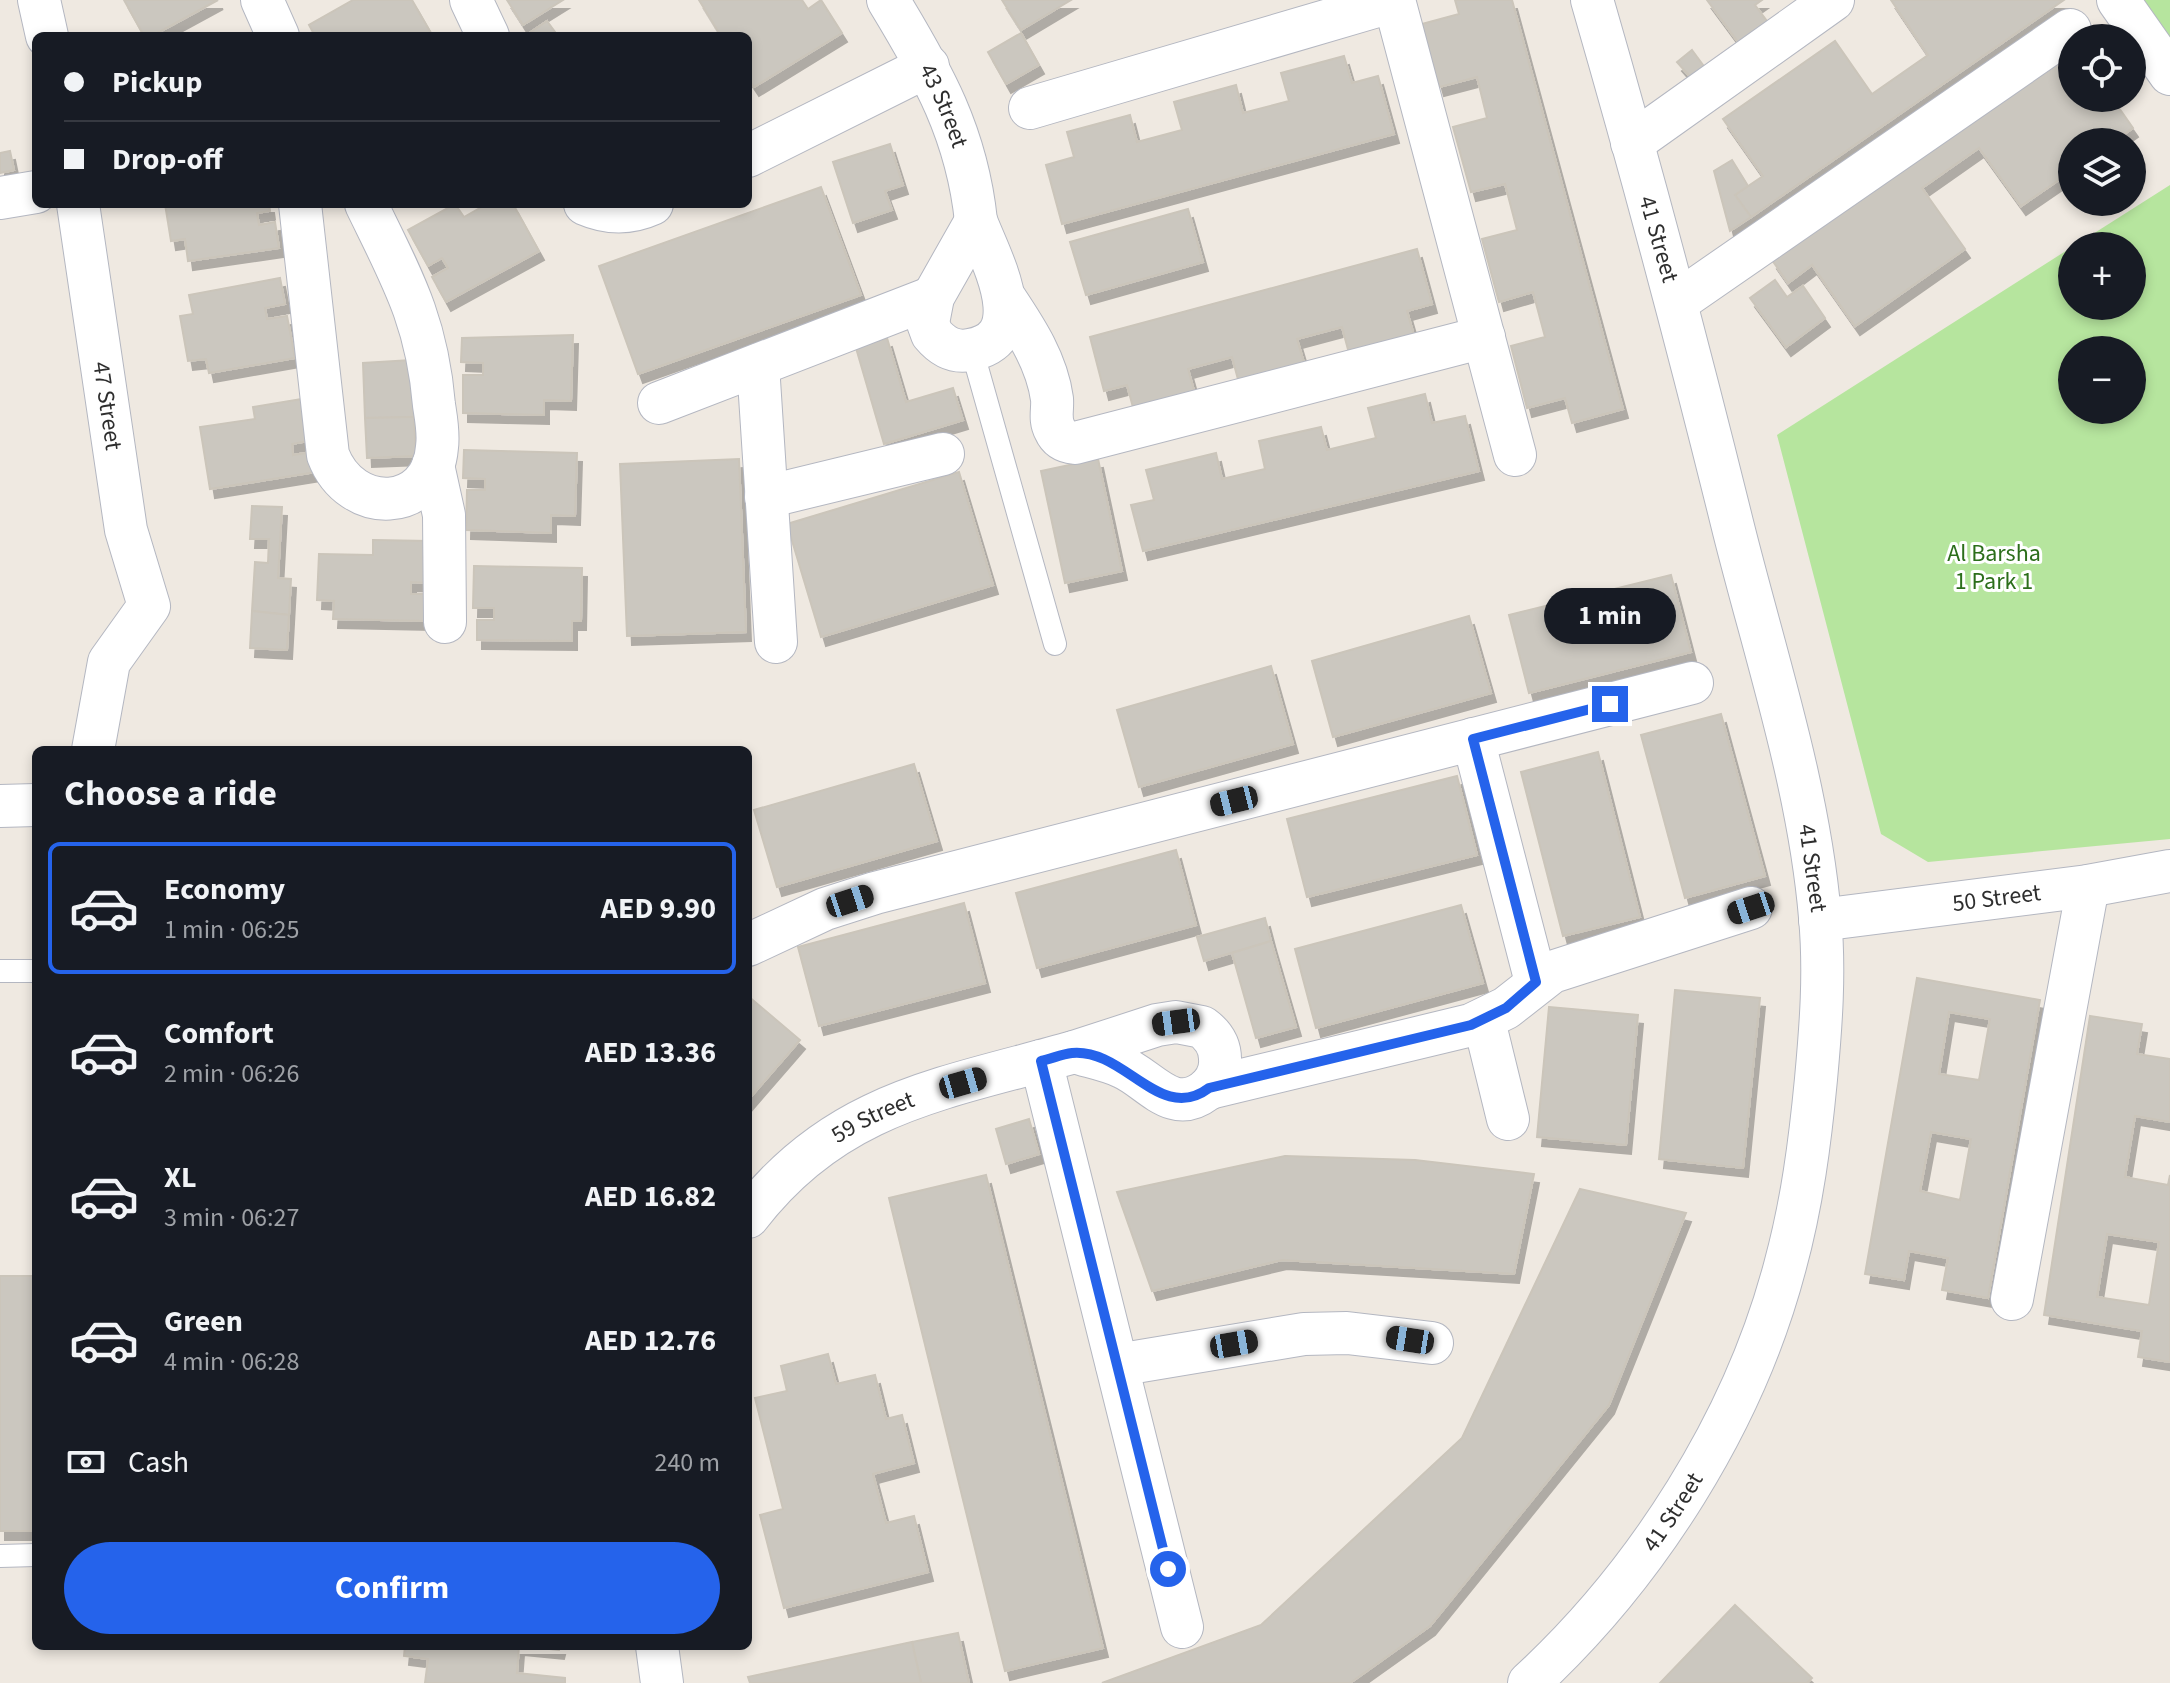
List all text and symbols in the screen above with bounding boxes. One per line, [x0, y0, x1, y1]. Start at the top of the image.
map controls [2058, 24, 2146, 424]
button: locate [2058, 24, 2146, 112]
street label: 43 Street [910, 58, 977, 152]
text: Pickup [112, 61, 202, 104]
button: layers [2058, 128, 2146, 216]
text: Drop-off [112, 138, 223, 181]
street label: 41 Street [1629, 192, 1688, 287]
button: + [2058, 232, 2146, 320]
button: − [2058, 336, 2146, 424]
street label: 47 Street [83, 359, 131, 452]
park label: Al Barsha 1 Park 1 [1947, 536, 2041, 599]
callout: 1 min [1544, 588, 1676, 644]
text: 1 min [1578, 597, 1642, 634]
route end [1592, 686, 1628, 722]
text: Choose a ride [64, 768, 277, 819]
car [1208, 784, 1260, 818]
street label: 41 Street [1789, 822, 1836, 914]
text: Economy [164, 868, 285, 911]
icon: car [68, 872, 140, 944]
street label: 50 Street [1950, 875, 2043, 921]
car [823, 882, 877, 920]
text: AED 9.90 [601, 887, 716, 930]
car [1724, 889, 1778, 927]
text: 1 min · 06:25 [164, 911, 299, 948]
car [1151, 1007, 1201, 1037]
text: Comfort [164, 1012, 274, 1055]
icon: car [68, 1016, 140, 1088]
text: AED 13.36 [585, 1031, 716, 1074]
text: 2 min · 06:26 [164, 1055, 299, 1092]
car [937, 1065, 989, 1101]
street label: 59 Street [824, 1082, 919, 1152]
text: XL [164, 1156, 197, 1199]
icon: car [68, 1160, 140, 1232]
text: AED 16.82 [585, 1175, 716, 1218]
text: 3 min · 06:27 [164, 1199, 299, 1236]
text: Green [164, 1300, 243, 1343]
icon: car [68, 1304, 140, 1376]
text: AED 12.76 [585, 1319, 716, 1362]
car [1384, 1324, 1436, 1356]
car [1208, 1328, 1260, 1360]
text: 4 min · 06:28 [164, 1343, 299, 1380]
icon: cash [64, 1440, 108, 1484]
text: Cash [128, 1441, 189, 1484]
text: 240 m [654, 1444, 720, 1481]
street label: 41 Street [1634, 1466, 1712, 1559]
button: Confirm [64, 1542, 720, 1634]
route start [1150, 1551, 1186, 1587]

